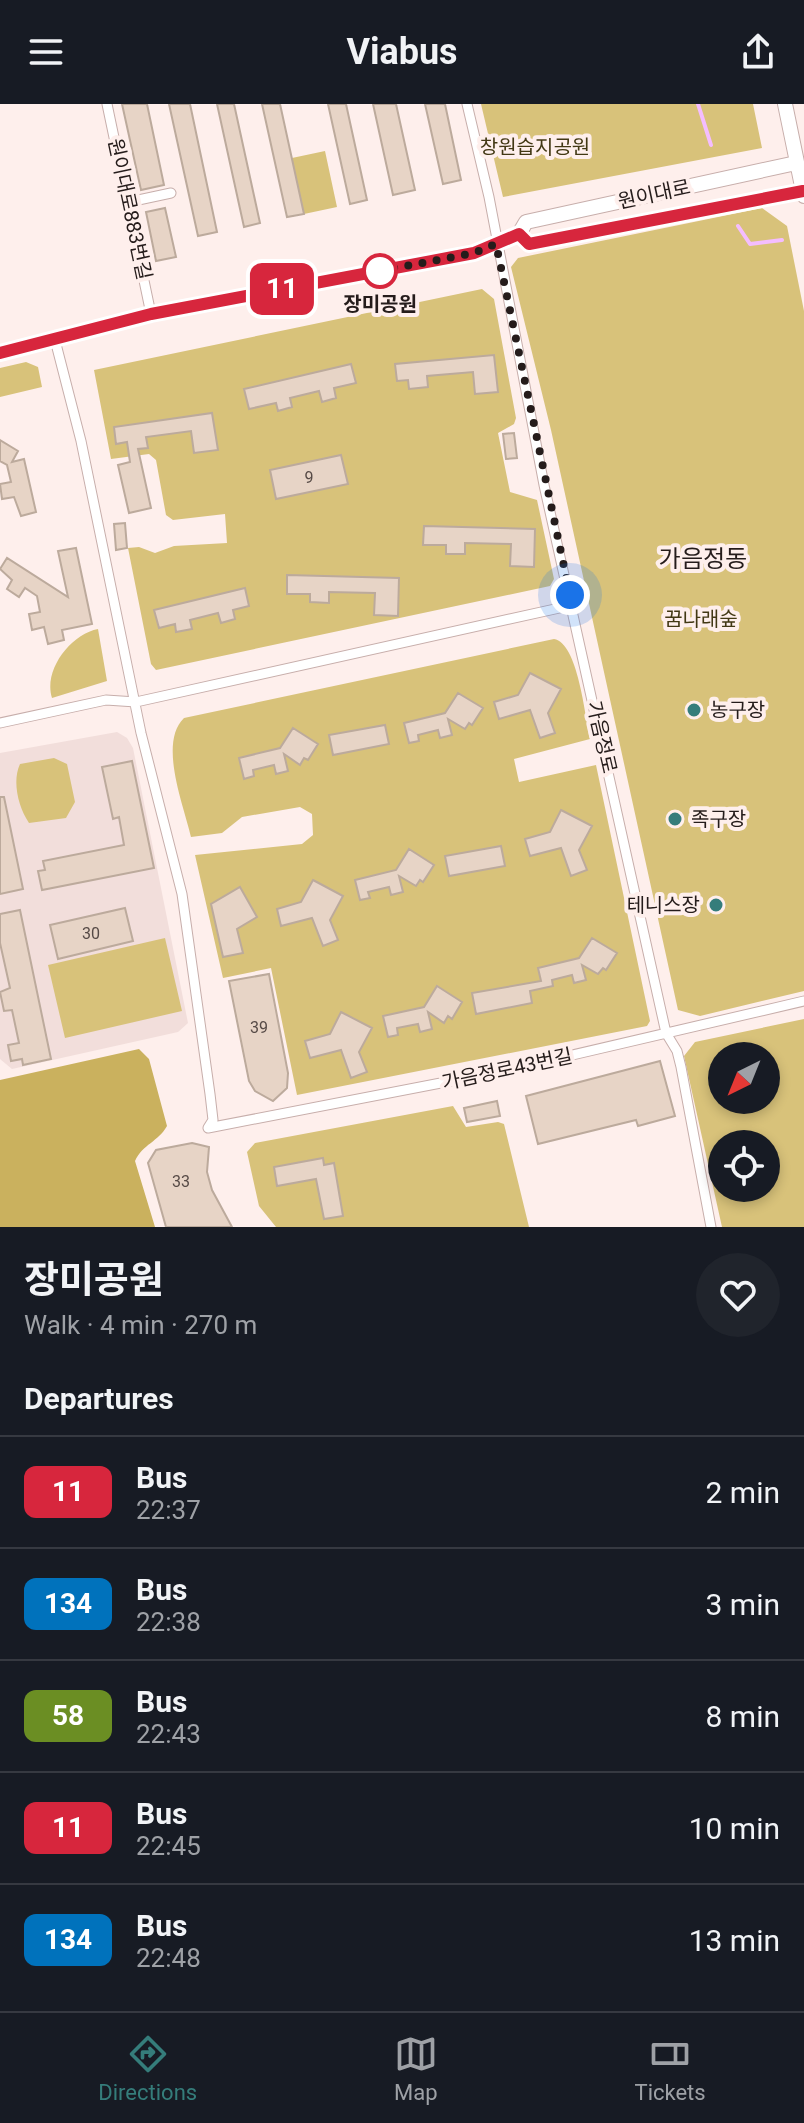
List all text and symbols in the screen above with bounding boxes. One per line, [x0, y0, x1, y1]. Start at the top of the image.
icon: menu [24, 30, 68, 74]
icon: share [736, 30, 780, 74]
text: Viabus [346, 31, 458, 73]
park label: 창원습지공원 [480, 135, 590, 159]
street label: 원이대로883번길 [103, 136, 157, 282]
street label: 원이대로 [616, 175, 692, 213]
marker: 장미공원 [363, 254, 397, 288]
line badge: 11 [246, 263, 318, 315]
text: 11 [266, 272, 298, 305]
place label: 장미공원 [343, 292, 417, 316]
house number: 9 [305, 468, 314, 487]
district label: 가음정동 [659, 545, 747, 573]
your location [550, 575, 590, 615]
park label: 꿈나래숲 [664, 607, 738, 631]
street label: 가음정로 [582, 698, 622, 776]
place label: 농구장 [710, 698, 765, 722]
marker: 농구장 [685, 701, 703, 719]
place label: 족구장 [691, 807, 746, 831]
marker: 족구장 [666, 810, 684, 828]
place label: 테니스장 [626, 893, 700, 917]
marker: 테니스장 [707, 896, 725, 914]
house number: 30 [82, 924, 100, 943]
house number: 39 [250, 1018, 268, 1037]
north arrow [708, 1042, 780, 1114]
map controls [708, 1042, 780, 1202]
street label: 가음정로43번길 [440, 1043, 574, 1095]
button: locate [708, 1130, 780, 1202]
house number: 33 [172, 1172, 190, 1191]
button: heart [696, 1253, 780, 1337]
text: 장미공원 [24, 1258, 164, 1302]
text: Walk · 4 min · 270 m [24, 1310, 257, 1340]
text: Departures [24, 1381, 174, 1416]
text: Bus [136, 1460, 187, 1495]
text: 11 [52, 1475, 84, 1508]
text: 2 min [706, 1475, 780, 1510]
text: 22:37 [136, 1495, 201, 1525]
text: Bus [136, 1572, 187, 1607]
text: 134 [44, 1587, 92, 1620]
text: 3 min [706, 1587, 780, 1622]
text: 22:38 [136, 1607, 201, 1637]
text: Bus [136, 1684, 187, 1719]
text: 58 [52, 1699, 84, 1732]
text: 8 min [706, 1699, 780, 1734]
text: 22:43 [136, 1719, 201, 1749]
text: Bus [136, 1796, 187, 1831]
text: 11 [52, 1811, 84, 1844]
text: 10 min [689, 1811, 780, 1846]
text: 22:45 [136, 1831, 201, 1861]
text: Bus [136, 1908, 187, 1943]
text: 134 [44, 1923, 92, 1956]
text: 13 min [689, 1923, 780, 1958]
text: 22:48 [136, 1943, 201, 1973]
tab: Directions [98, 2032, 197, 2105]
tab: Map [394, 2032, 438, 2105]
tab: Tickets [635, 2032, 706, 2105]

